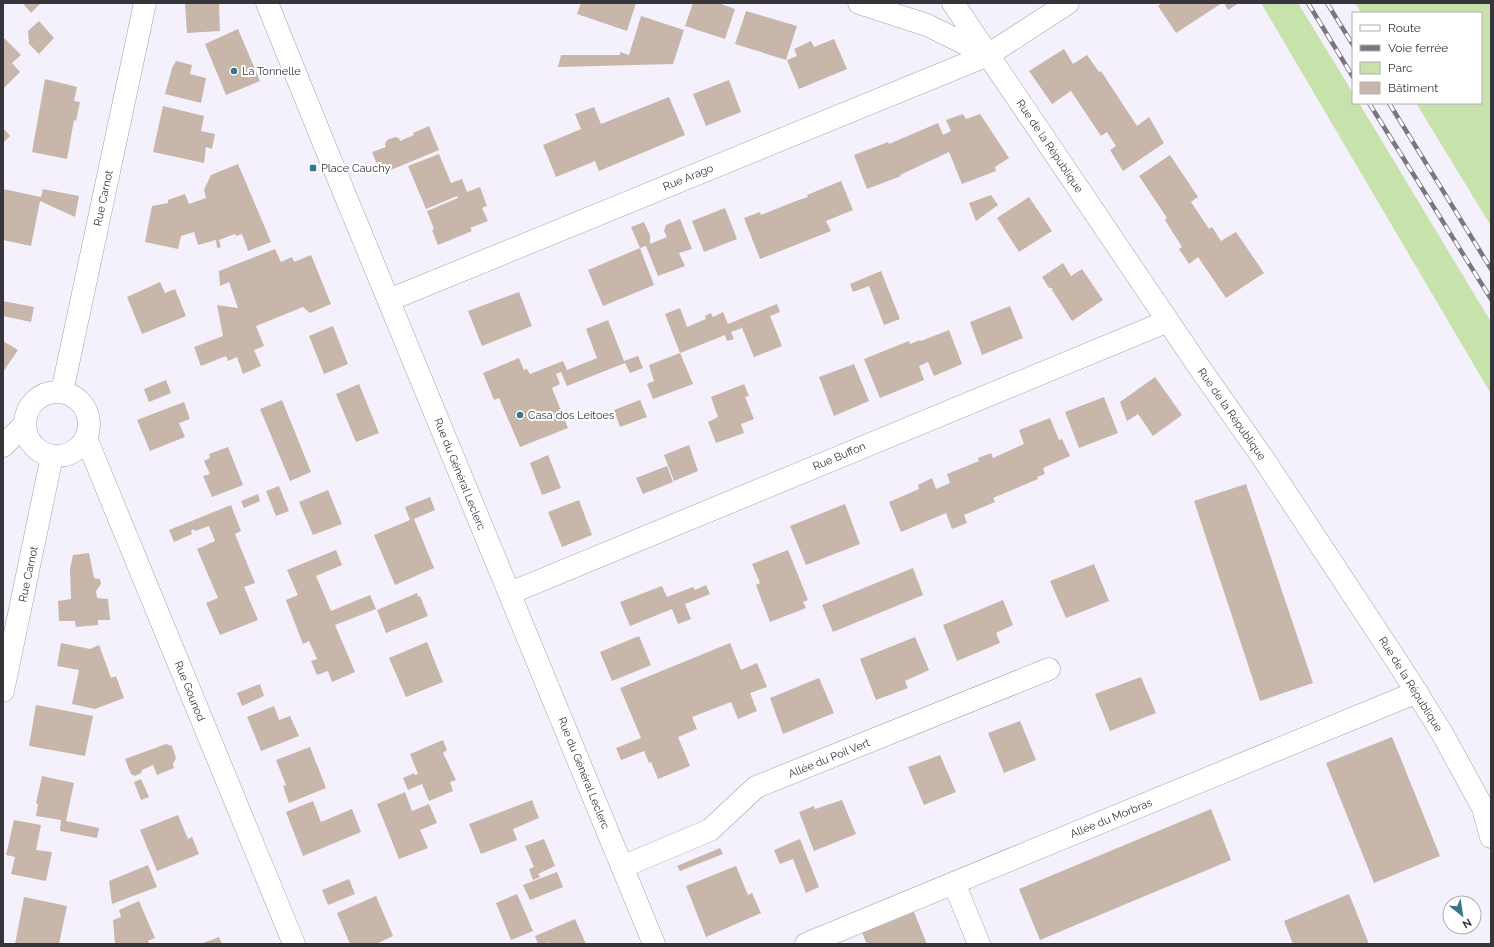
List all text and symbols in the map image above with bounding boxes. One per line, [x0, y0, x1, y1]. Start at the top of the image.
legend [1352, 12, 1482, 104]
text: Route [1388, 21, 1421, 35]
text: Voie ferrée [1388, 41, 1448, 55]
text: Parc [1388, 61, 1413, 75]
place label: La Tonnelle [242, 65, 301, 78]
marker: La Tonnelle [229, 66, 239, 76]
text: Bâtiment [1388, 81, 1438, 95]
street label: Rue de la République [1014, 97, 1086, 196]
street label: Rue Arago [661, 161, 716, 193]
place label: Place Cauchy [321, 162, 390, 175]
marker: Place Cauchy [308, 163, 318, 173]
street label: Rue Carnot [91, 169, 116, 227]
street label: Rue de la République [1195, 366, 1269, 463]
place label: Casa dos Leitoes [528, 409, 614, 422]
marker: Casa dos Leitoes [515, 410, 525, 420]
street label: Rue du Général Leclerc [431, 416, 488, 532]
street label: Rue Buffon [811, 440, 867, 473]
street label: Rue Carnot [16, 545, 41, 603]
street label: Rue de la République [1376, 634, 1445, 735]
street label: Rue Gounod [172, 659, 208, 723]
street label: Rue du Général Leclerc [555, 715, 612, 831]
street label: Allée du Poil Vert [786, 736, 872, 781]
street label: Allée du Morbras [1068, 796, 1154, 841]
north arrow [1442, 895, 1482, 935]
text: N [1460, 915, 1474, 931]

